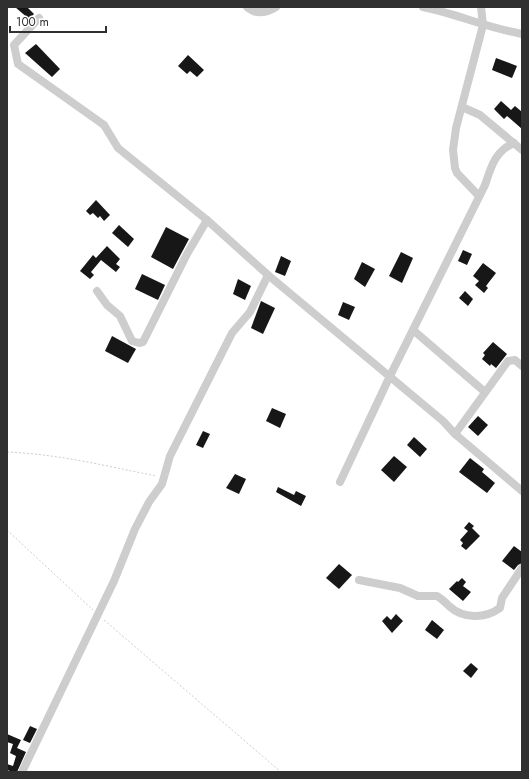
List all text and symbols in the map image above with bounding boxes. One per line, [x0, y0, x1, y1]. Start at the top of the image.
scale bar [10, 8, 106, 34]
text: 100 m [16, 13, 49, 31]

